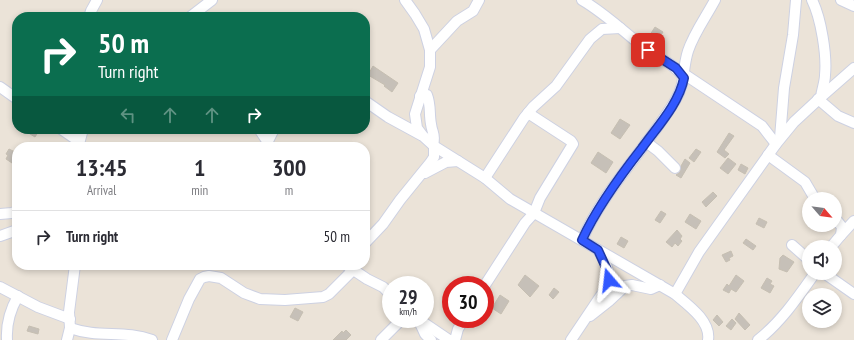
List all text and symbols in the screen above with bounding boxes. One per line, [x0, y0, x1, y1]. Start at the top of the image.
text: 50 m [98, 24, 149, 61]
icon: right [32, 28, 84, 80]
pin [631, 33, 665, 67]
icon: arrive [637, 39, 659, 61]
text: Turn right [98, 60, 158, 83]
icon: left [117, 104, 139, 126]
icon: ahead [159, 104, 181, 126]
icon: ahead [201, 104, 223, 126]
icon: right [243, 104, 265, 126]
text: 13:45 [76, 152, 128, 183]
text: 1 [194, 152, 205, 183]
text: 300 [272, 152, 306, 183]
text: Arrival [87, 182, 116, 199]
text: min [191, 182, 208, 199]
text: m [285, 182, 293, 199]
north arrow [802, 192, 842, 232]
map controls [802, 192, 842, 328]
icon: right [32, 226, 54, 248]
text: Turn right [66, 227, 118, 246]
text: 50 m [324, 227, 350, 246]
button: sound [802, 240, 842, 280]
position arrow [588, 259, 630, 301]
speed limit sign: 30 [442, 276, 494, 328]
text: 29 [398, 284, 418, 310]
button: layers [802, 288, 842, 328]
text: km/h [399, 305, 417, 318]

